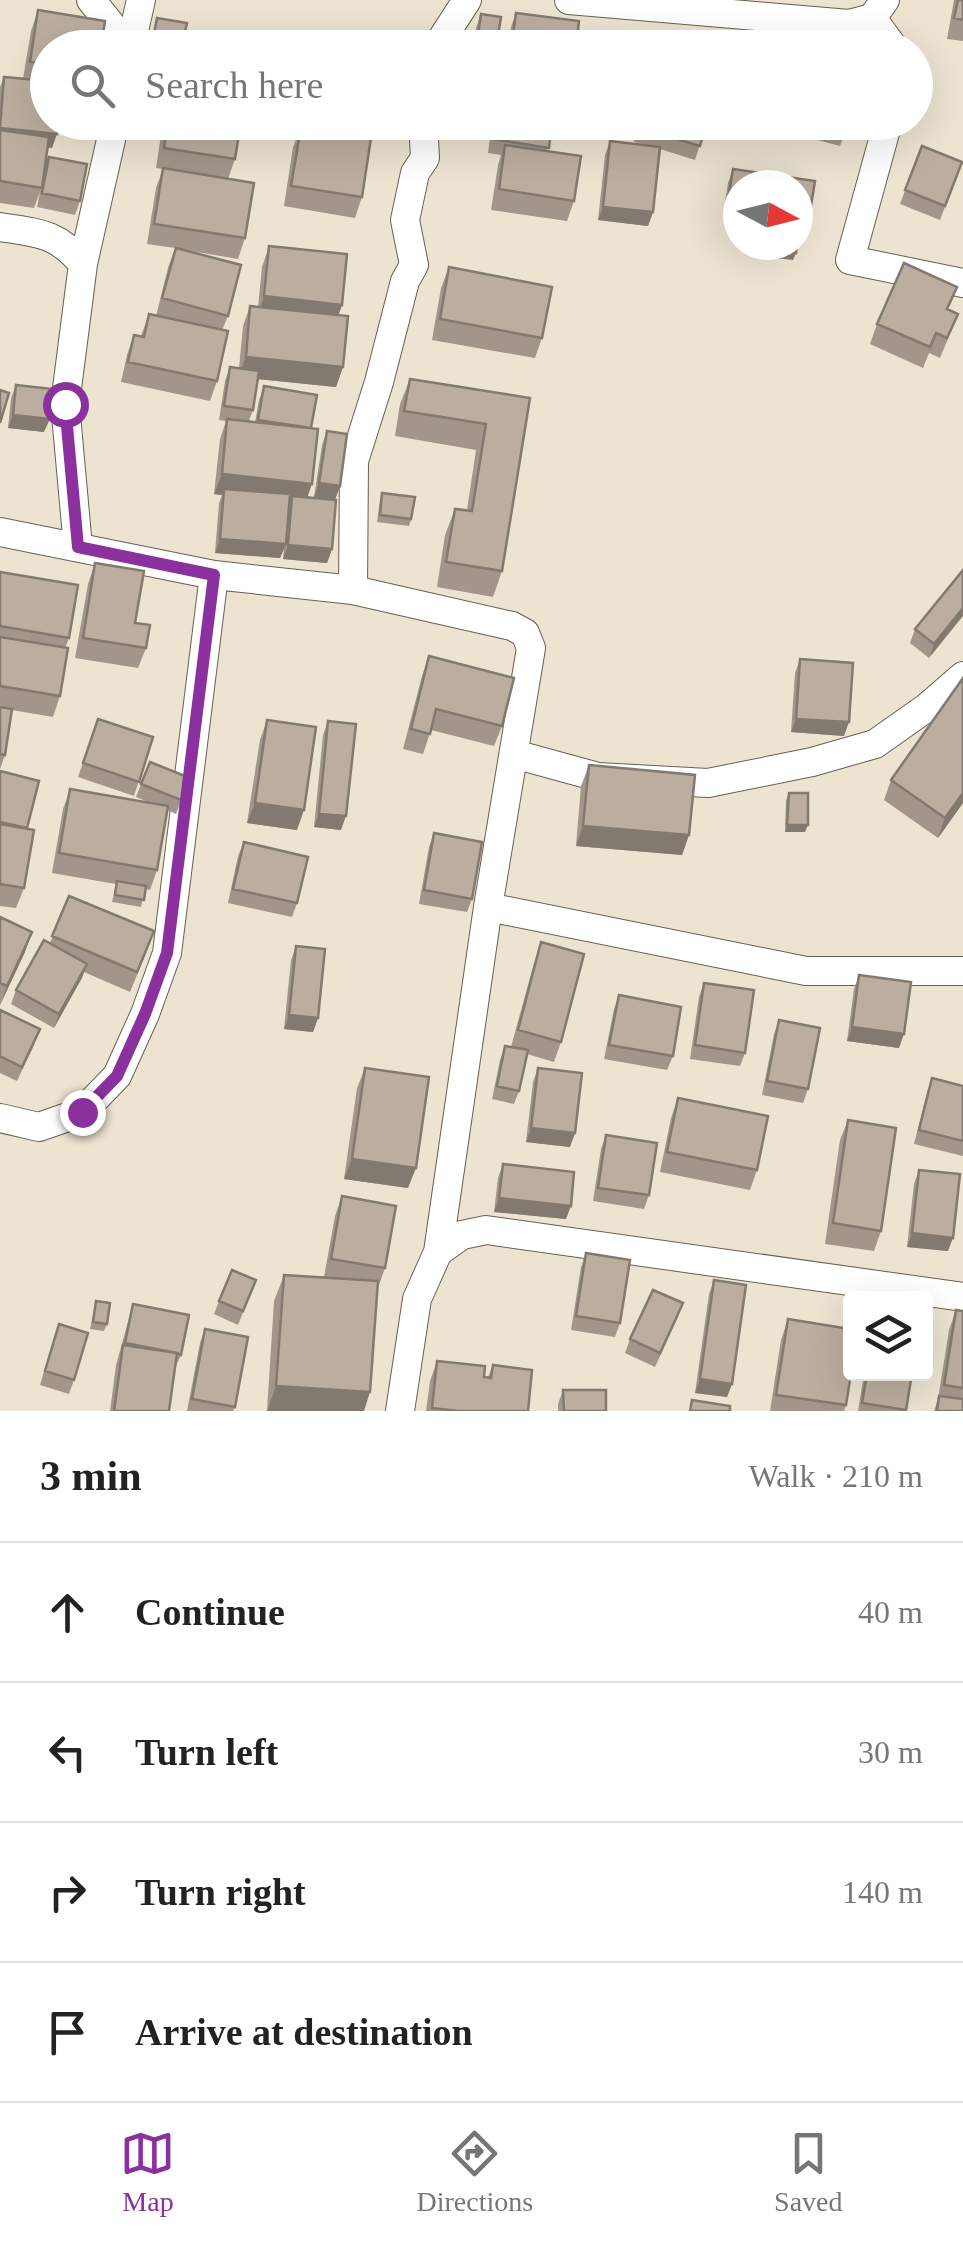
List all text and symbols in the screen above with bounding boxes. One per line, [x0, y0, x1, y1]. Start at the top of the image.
search box [30, 30, 933, 140]
icon: search [65, 58, 120, 113]
text: Search here [145, 64, 323, 106]
north arrow [723, 170, 813, 260]
route start [43, 382, 89, 428]
route end [60, 1090, 106, 1136]
map controls [843, 1291, 933, 1381]
button: layers [843, 1291, 933, 1381]
text: 3 min [40, 1453, 142, 1499]
text: Walk · 210 m [749, 1458, 923, 1494]
icon: ahead [40, 1585, 95, 1640]
text: Continue [135, 1591, 285, 1633]
text: 40 m [858, 1594, 923, 1630]
icon: left [40, 1725, 95, 1780]
text: Turn left [135, 1731, 278, 1773]
text: 30 m [858, 1734, 923, 1770]
icon: right [40, 1865, 95, 1920]
text: Turn right [135, 1871, 306, 1913]
text: 140 m [842, 1874, 923, 1910]
icon: arrive [40, 2005, 95, 2060]
text: Arrive at destination [135, 2011, 473, 2053]
tab: Map [120, 2126, 175, 2218]
tab: Directions [416, 2126, 533, 2218]
tab: Saved [774, 2126, 843, 2218]

